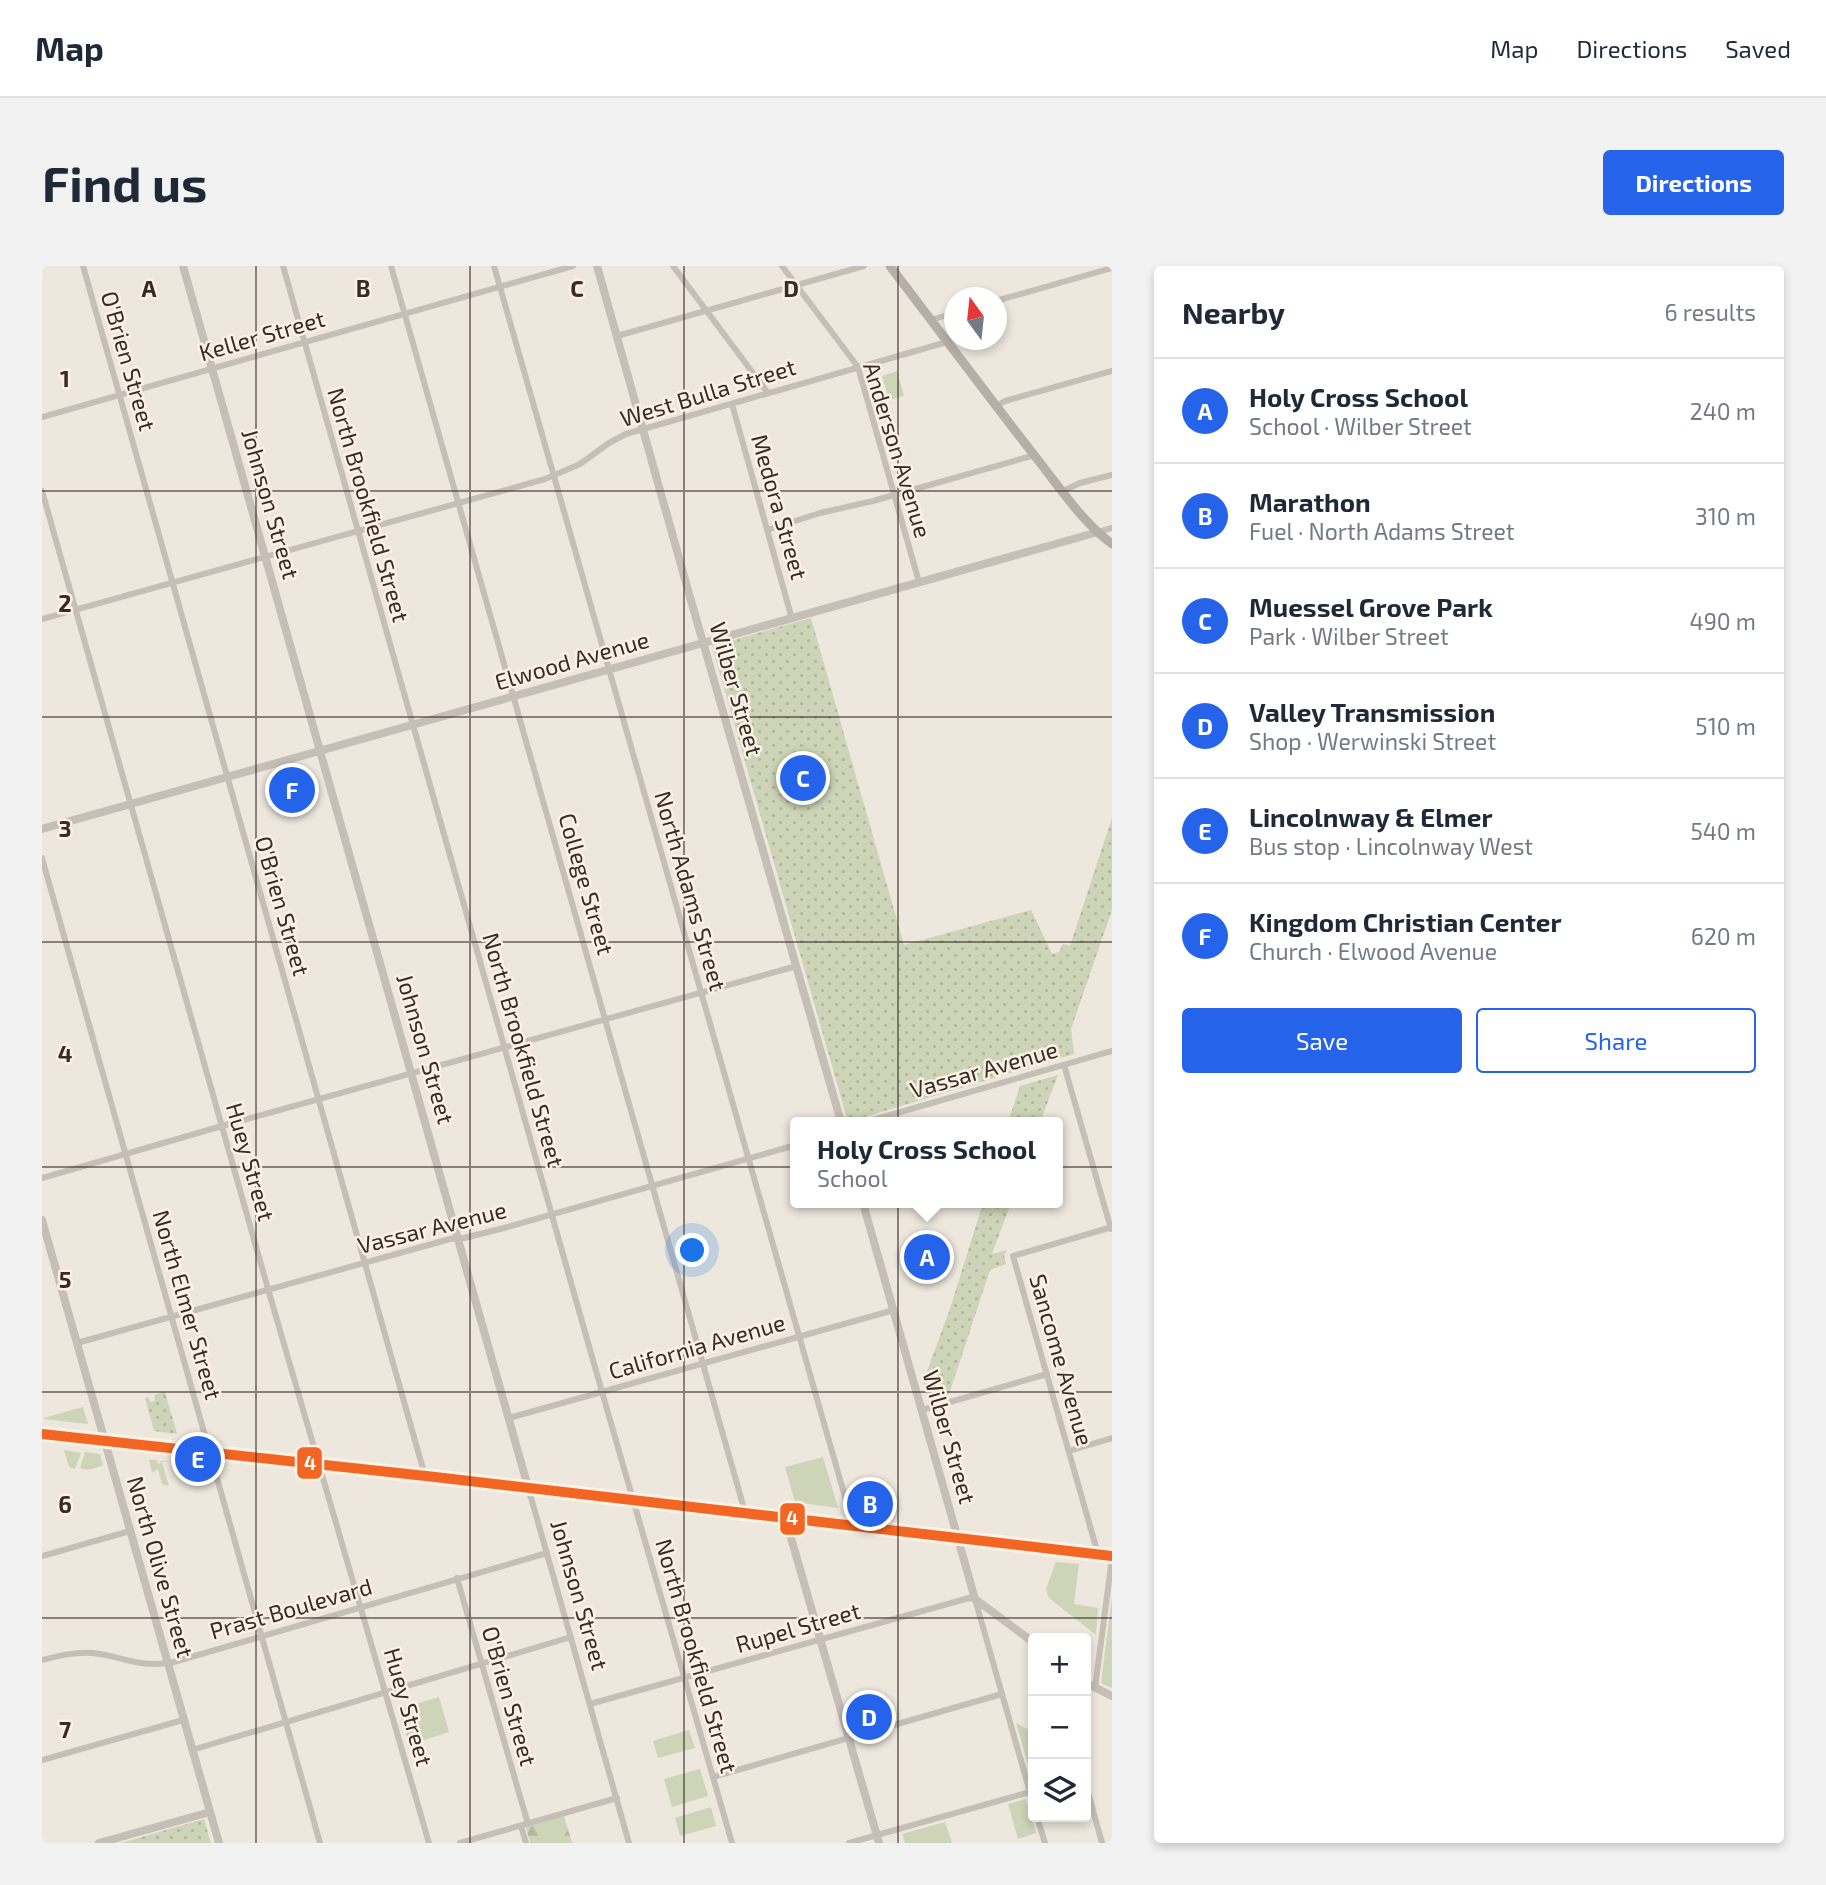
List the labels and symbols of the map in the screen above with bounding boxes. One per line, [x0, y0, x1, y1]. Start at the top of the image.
text: A [141, 274, 157, 302]
text: B [356, 274, 370, 302]
text: C [570, 274, 584, 302]
text: D [783, 274, 799, 302]
north arrow [944, 287, 1007, 350]
street label: O'Brien Street [96, 288, 162, 434]
street label: Keller Street [196, 304, 328, 366]
street label: West Bulla Street [617, 352, 799, 432]
street label: Anderson Avenue [858, 359, 938, 541]
text: 1 [60, 364, 70, 392]
street label: North Brookfield Street [322, 384, 416, 625]
street label: Johnson Street [236, 425, 306, 582]
street label: Medora Street [746, 431, 814, 583]
text: 2 [58, 589, 72, 617]
street label: Wilber Street [705, 619, 769, 759]
street label: Elwood Avenue [491, 625, 652, 695]
pin: C [780, 752, 826, 804]
pin: F [269, 764, 315, 816]
street label: North Adams Street [649, 788, 733, 994]
street label: College Street [553, 810, 621, 958]
text: 3 [58, 814, 72, 842]
street label: O'Brien Street [250, 833, 316, 979]
street label: North Brookfield Street [477, 929, 571, 1170]
street label: Johnson Street [391, 970, 461, 1127]
street label: Vassar Avenue [907, 1035, 1061, 1103]
text: 4 [58, 1039, 72, 1067]
street label: Huey Street [221, 1099, 281, 1224]
street label: Vassar Avenue [354, 1195, 509, 1259]
street label: North Elmer Street [148, 1207, 228, 1403]
pin: A [904, 1231, 950, 1283]
your location [675, 1233, 709, 1267]
text: 5 [59, 1265, 71, 1293]
street label: Sancome Avenue [1024, 1271, 1100, 1449]
street label: California Avenue [605, 1307, 788, 1385]
street label: Wilber Street [918, 1367, 982, 1507]
pin: E [175, 1433, 221, 1485]
line badge: 4 [296, 1446, 323, 1480]
text: 4 [304, 1451, 316, 1474]
street label: North Olive Street [122, 1473, 200, 1661]
pin: B [847, 1478, 893, 1530]
text: 6 [58, 1490, 72, 1518]
line badge: 4 [779, 1502, 806, 1536]
text: 4 [786, 1506, 798, 1529]
street label: Johnson Street [545, 1516, 615, 1673]
street label: North Brookfield Street [650, 1535, 744, 1776]
street label: Prast Boulevard [206, 1572, 375, 1645]
street label: Rupel Street [732, 1596, 863, 1658]
street label: O'Brien Street [477, 1623, 543, 1769]
street label: Huey Street [379, 1644, 439, 1769]
pin: D [846, 1691, 892, 1743]
text: 7 [59, 1715, 71, 1743]

